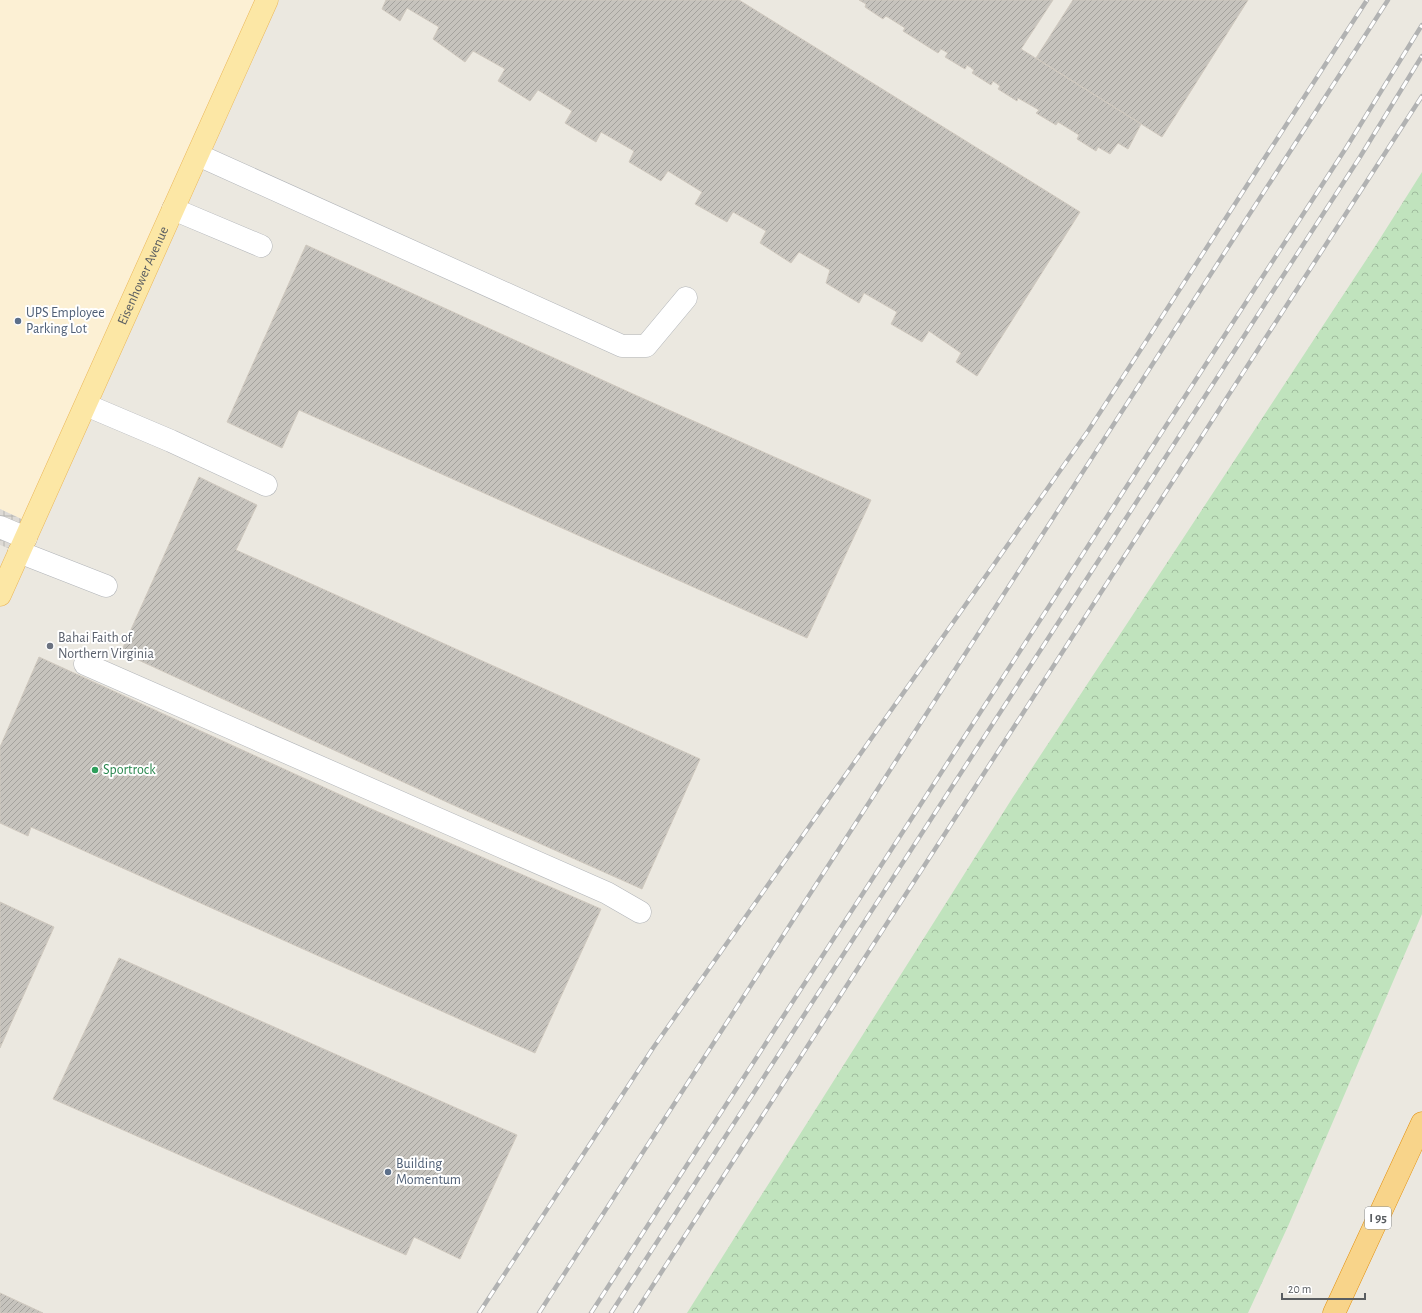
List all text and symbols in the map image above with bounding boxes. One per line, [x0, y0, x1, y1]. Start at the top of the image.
street label: Eisenhower Avenue [115, 224, 171, 327]
place label: UPS Employee Parking Lot [26, 306, 105, 336]
marker: UPS Employee Parking Lot [13, 316, 23, 326]
place label: Bahai Faith of Northern Virginia [58, 631, 154, 661]
marker: Bahai Faith of Northern Virginia [45, 641, 55, 651]
place label: Sportrock [103, 763, 156, 777]
marker: Sportrock [90, 765, 100, 775]
place label: Building Momentum [396, 1157, 461, 1187]
marker: Building Momentum [383, 1167, 393, 1177]
road number: I 95 [1365, 1207, 1391, 1229]
scale bar [1282, 1275, 1365, 1301]
text: 20 m [1288, 1283, 1311, 1295]

